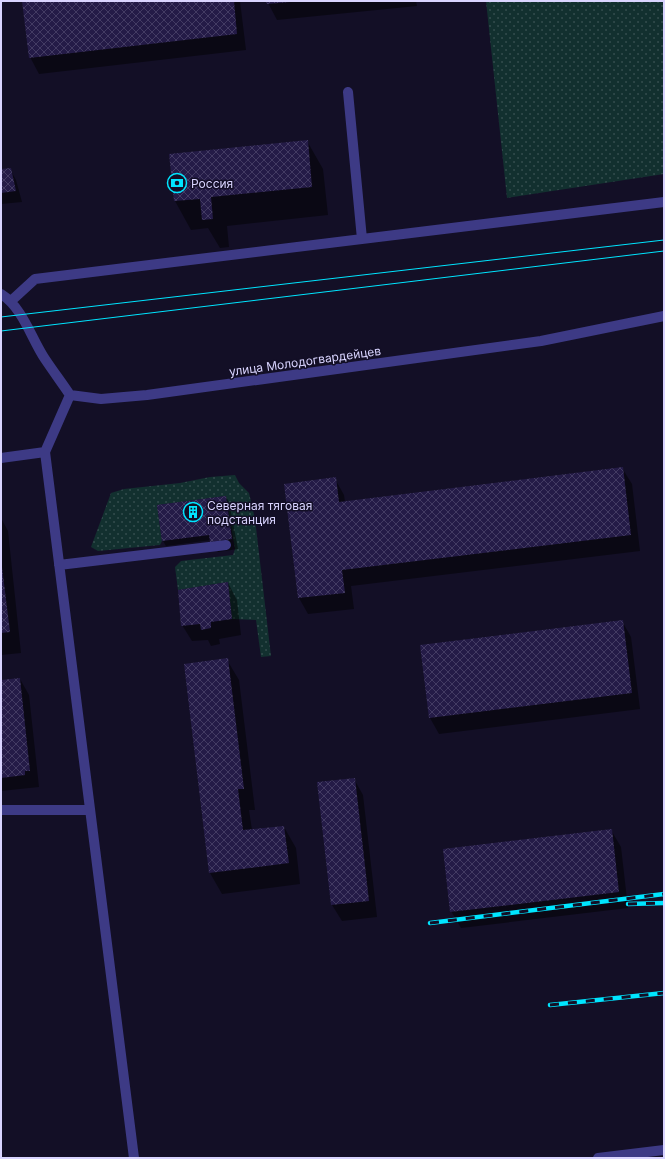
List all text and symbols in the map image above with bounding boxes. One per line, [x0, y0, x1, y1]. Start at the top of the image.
bank icon: Россия [166, 172, 188, 194]
place label: Россия [191, 176, 233, 191]
street label: улица Молодогвардейцев [228, 343, 382, 379]
place label: Северная тяговая подстанция [207, 498, 312, 527]
building icon: Северная тяговая подстанция [182, 501, 204, 523]

